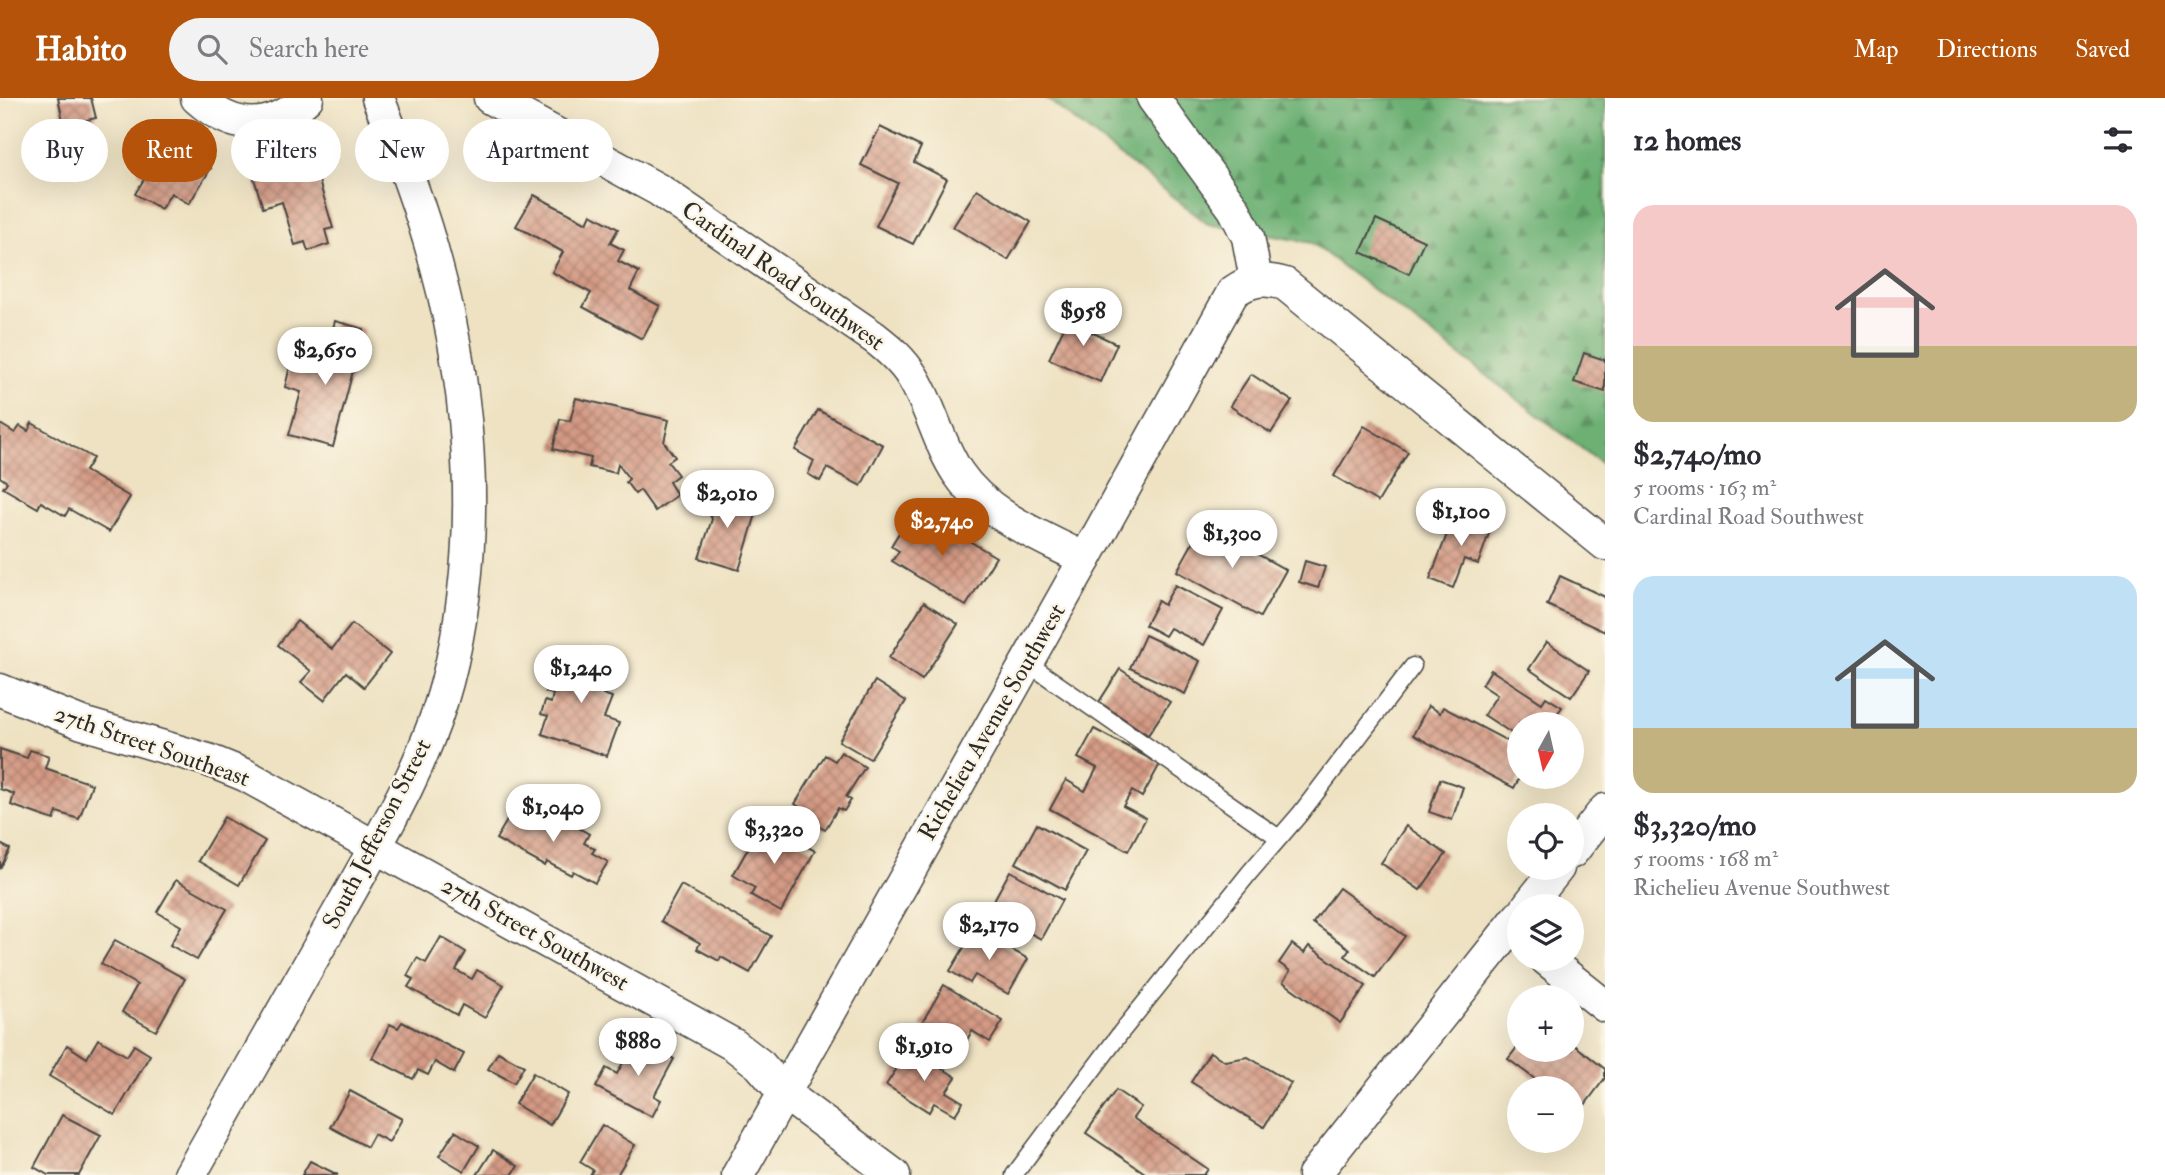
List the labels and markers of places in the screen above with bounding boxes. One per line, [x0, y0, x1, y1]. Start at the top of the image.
pin: $958 [1042, 288, 1124, 348]
pin: $2,650 [268, 328, 382, 387]
pin: $2,010 [670, 470, 784, 530]
pin: $1,100 [1404, 489, 1518, 548]
pin: $2,740 [885, 498, 999, 558]
pin: $1,300 [1175, 510, 1289, 570]
pin: $1,240 [524, 646, 638, 705]
pin: $1,040 [496, 784, 610, 844]
pin: $3,320 [717, 806, 831, 866]
pin: $2,170 [932, 902, 1046, 962]
pin: $880 [597, 1018, 679, 1078]
pin: $1,910 [867, 1024, 981, 1083]

